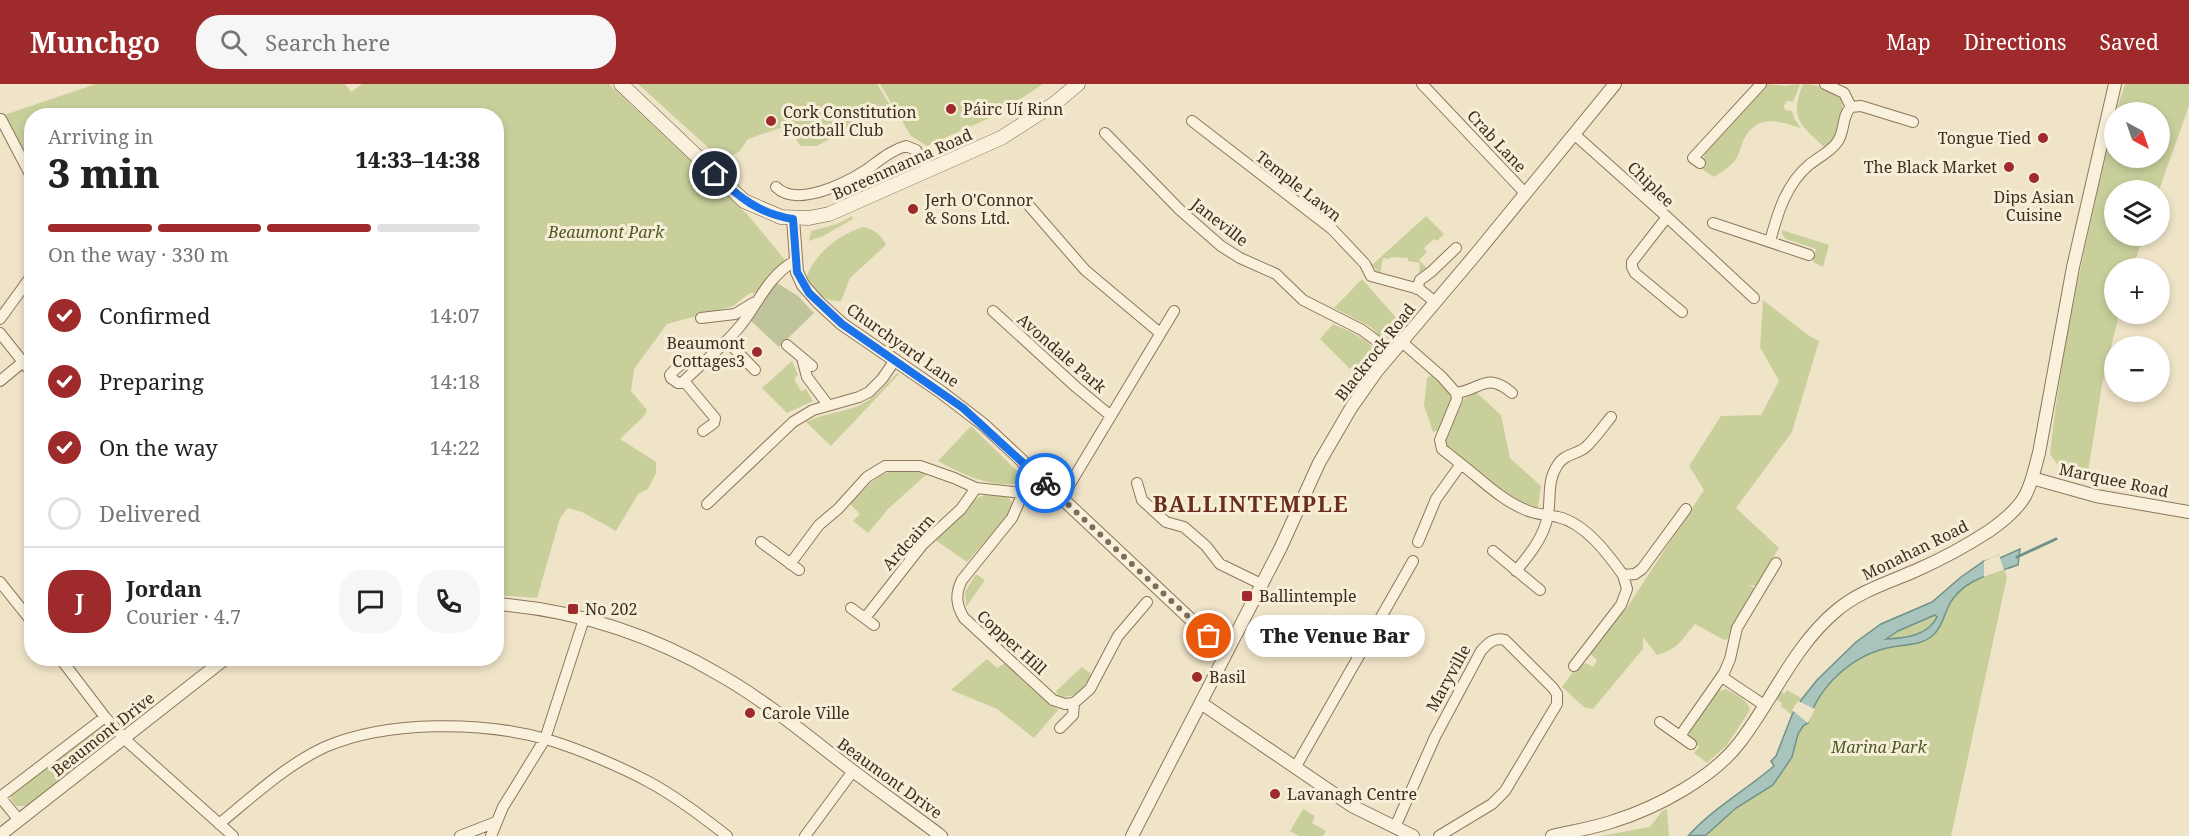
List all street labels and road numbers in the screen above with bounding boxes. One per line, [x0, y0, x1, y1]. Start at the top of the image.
street label: Crab Lane [1462, 105, 1532, 177]
street label: Boreenmanna Road [828, 123, 976, 205]
street label: Temple Lawn [1252, 146, 1346, 226]
street label: Chiplee [1623, 156, 1679, 212]
street label: Janeville [1186, 192, 1253, 251]
street label: Churchyard Lane [842, 298, 964, 392]
street label: Blackrock Road [1330, 298, 1420, 405]
street label: Avondale Park [1013, 308, 1112, 398]
street label: Marquee Road [2057, 458, 2171, 502]
street label: Ardcairn [877, 509, 939, 575]
street label: Monahan Road [1858, 515, 1972, 585]
street label: Copper Hill [972, 605, 1052, 679]
street label: Maryville [1421, 641, 1475, 715]
street label: Beaumont Drive [47, 687, 159, 781]
street label: Beaumont Drive [833, 732, 947, 824]

